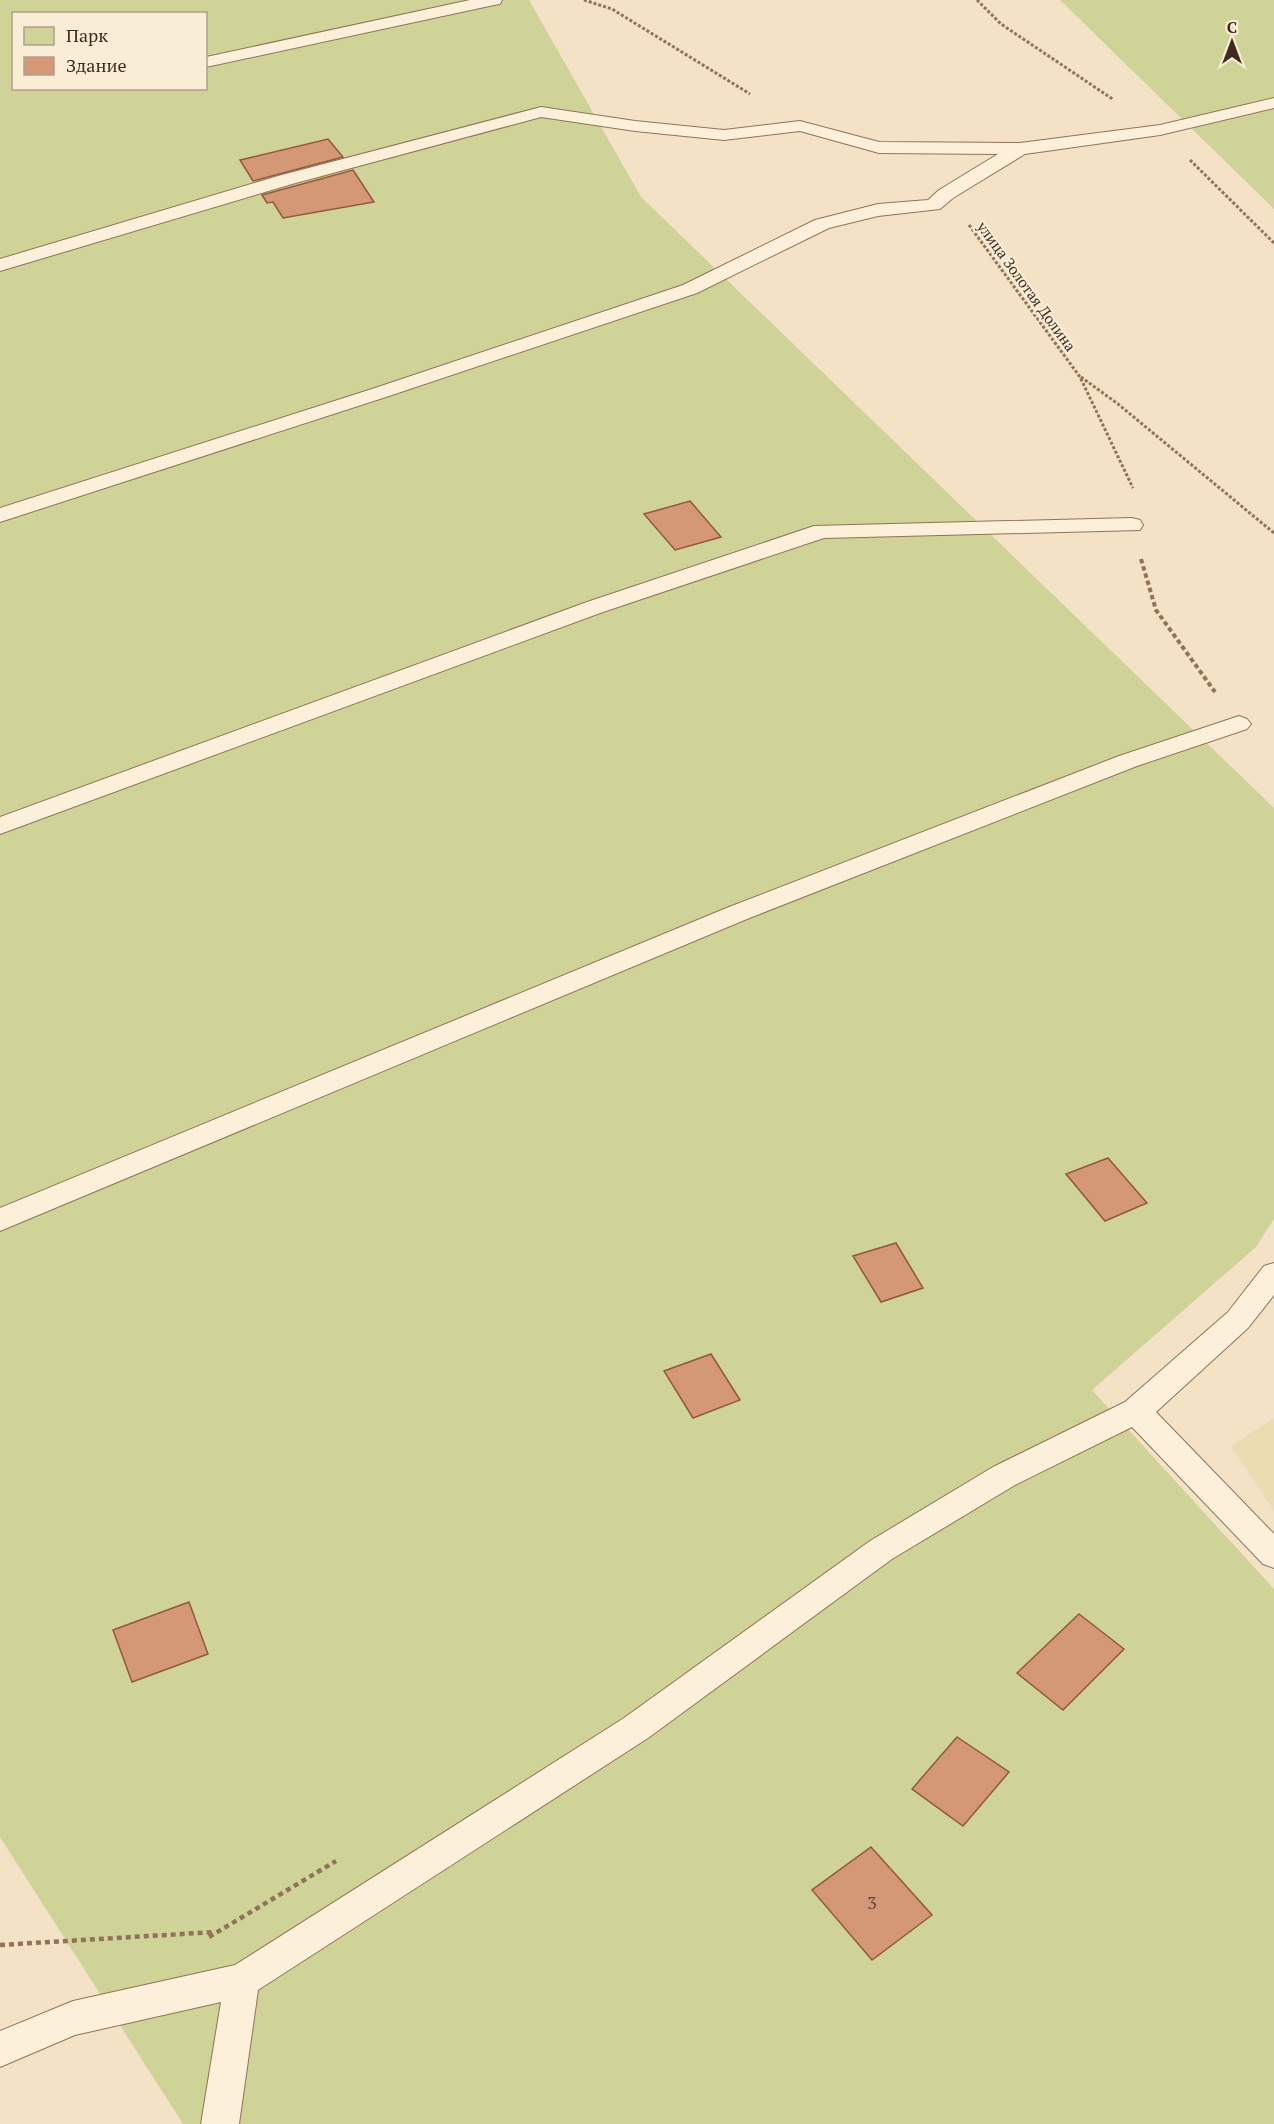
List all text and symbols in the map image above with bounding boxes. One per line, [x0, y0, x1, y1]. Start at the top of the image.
legend [12, 12, 207, 90]
north arrow [1202, 12, 1262, 72]
text: С [1227, 16, 1237, 38]
text: Парк [66, 23, 108, 47]
text: Здание [66, 53, 126, 77]
street label: улица Золотая Долина [972, 216, 1081, 355]
house number: 3 [867, 1890, 877, 1914]

